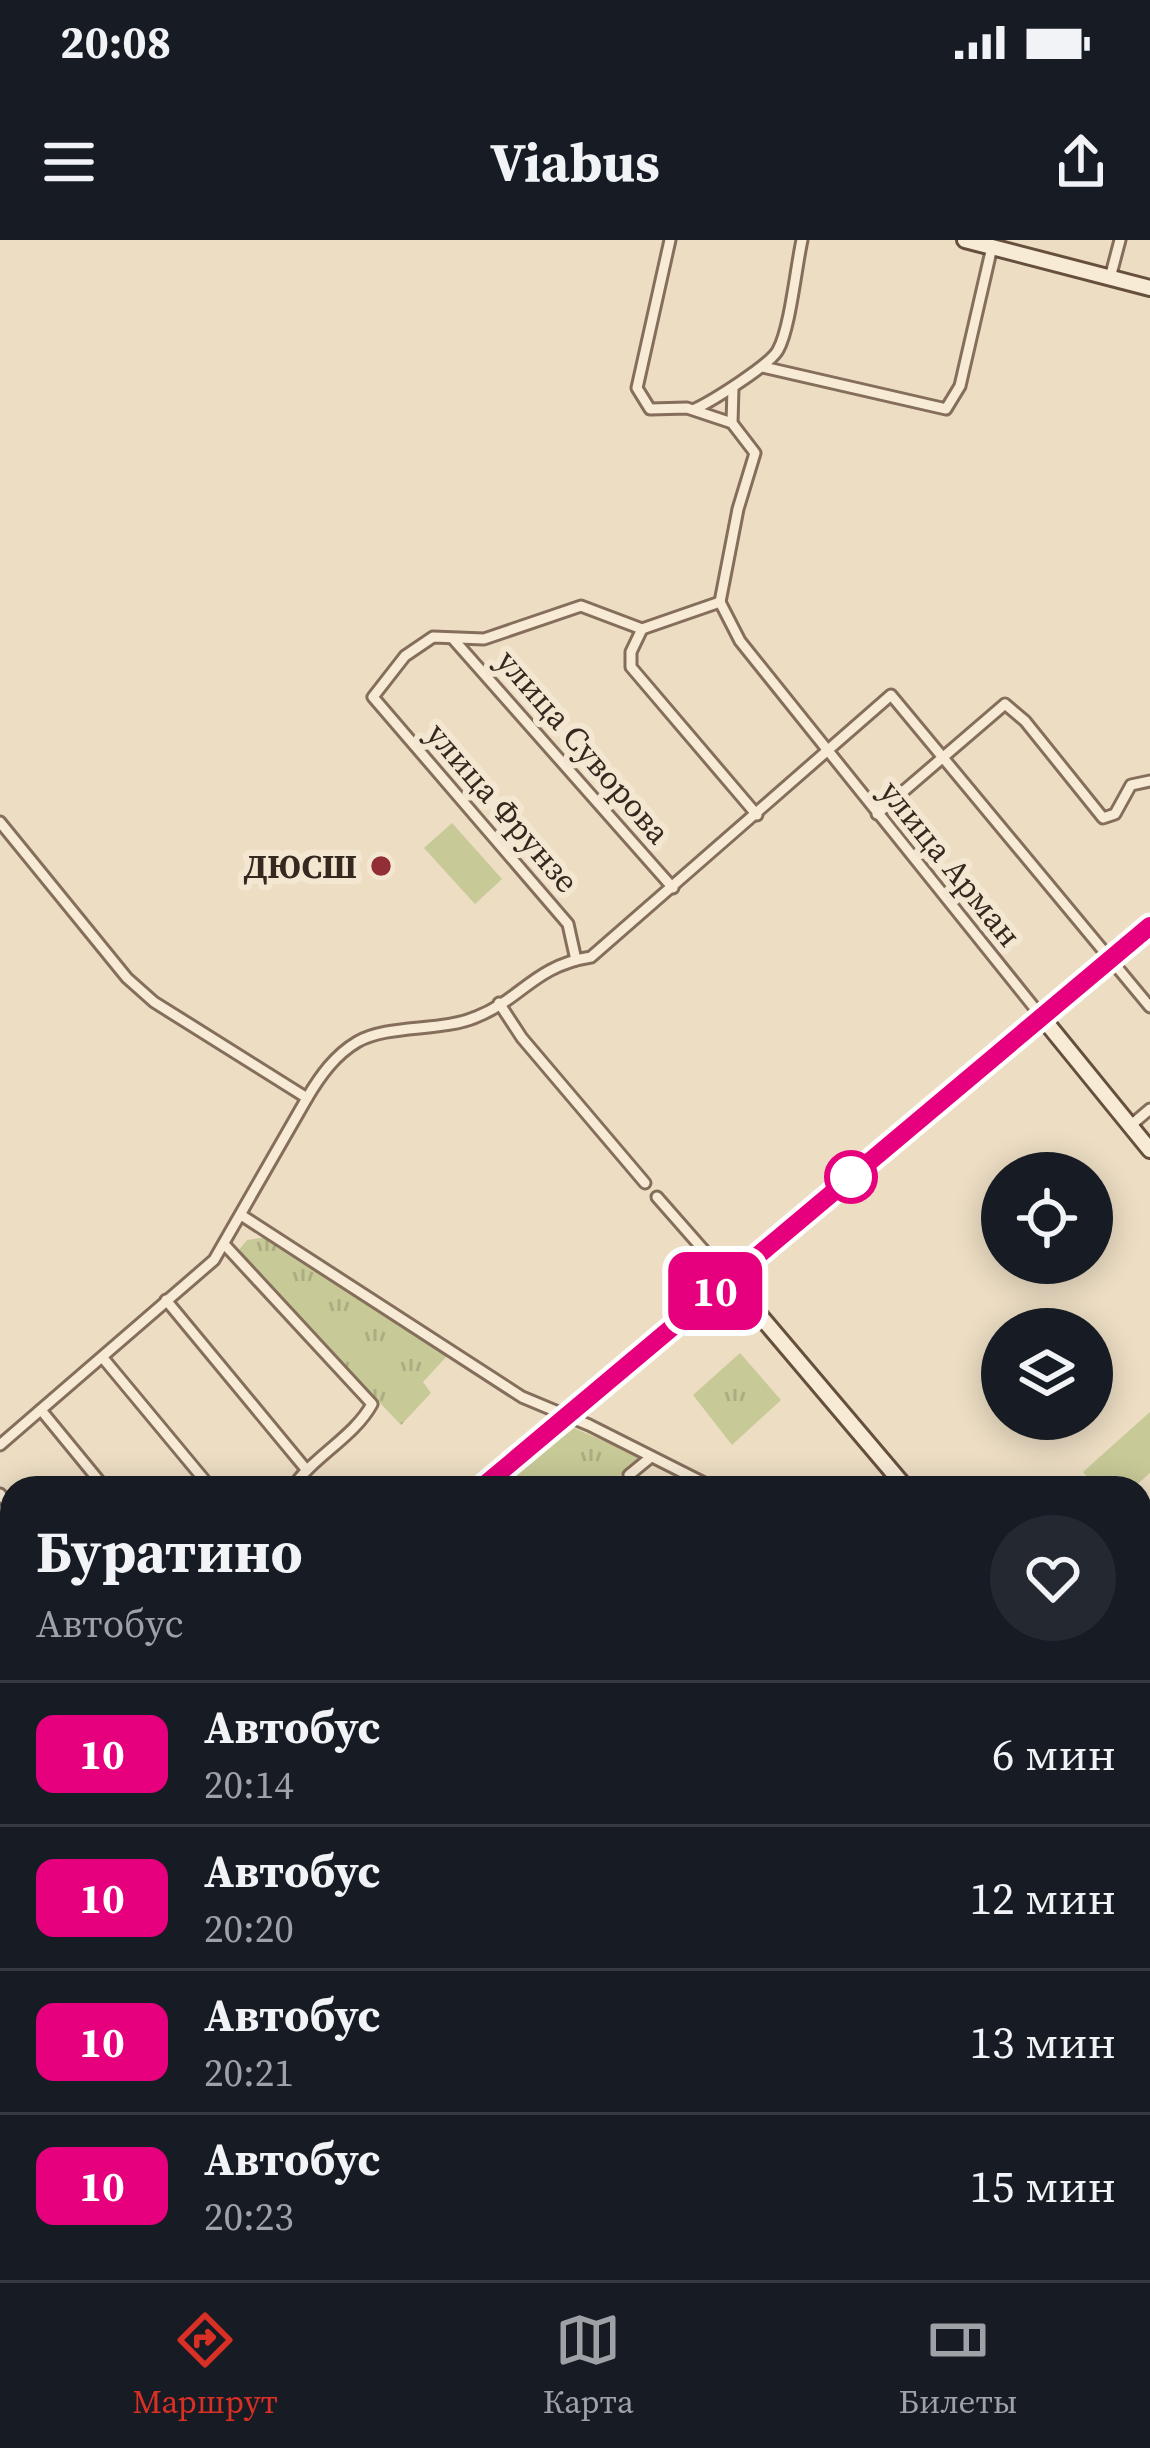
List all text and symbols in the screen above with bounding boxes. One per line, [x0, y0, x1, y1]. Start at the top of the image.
text: 20:08 [60, 11, 171, 73]
text: Viabus [490, 125, 660, 199]
icon: menu [36, 129, 102, 195]
icon: share [1048, 129, 1114, 195]
street label: улица Суворова [486, 639, 681, 853]
street label: улица Фрунзе [416, 713, 589, 902]
street label: улица Арман [869, 770, 1032, 956]
place label: ДЮСШ [244, 844, 357, 889]
marker: ДЮСШ [368, 853, 394, 879]
unlabelled marker [826, 1152, 876, 1202]
map controls [981, 1152, 1113, 1440]
button: locate [981, 1152, 1113, 1284]
line badge: 10 [661, 1252, 769, 1330]
text: 10 [692, 1262, 738, 1320]
button: layers [981, 1308, 1113, 1440]
text: Буратино [36, 1513, 303, 1591]
button: heart [990, 1515, 1116, 1641]
text: Автобус [36, 1597, 183, 1650]
text: Автобус [204, 1696, 381, 1758]
text: 6 мин [992, 1723, 1116, 1785]
text: 10 [79, 1725, 125, 1783]
text: 20:14 [204, 1758, 294, 1811]
text: Автобус [204, 1840, 381, 1902]
text: 12 мин [970, 1867, 1116, 1929]
text: 10 [79, 1869, 125, 1927]
text: 20:20 [204, 1902, 294, 1955]
text: Автобус [204, 1984, 381, 2046]
text: 13 мин [970, 2011, 1116, 2073]
text: 10 [79, 2013, 125, 2071]
text: 20:21 [204, 2046, 294, 2099]
text: Автобус [204, 2128, 381, 2190]
text: 15 мин [970, 2155, 1116, 2217]
text: 10 [79, 2157, 125, 2215]
text: 20:23 [204, 2190, 294, 2243]
tab: Маршрут [132, 2307, 278, 2424]
tab: Карта [543, 2307, 634, 2424]
tab: Билеты [899, 2307, 1018, 2424]

